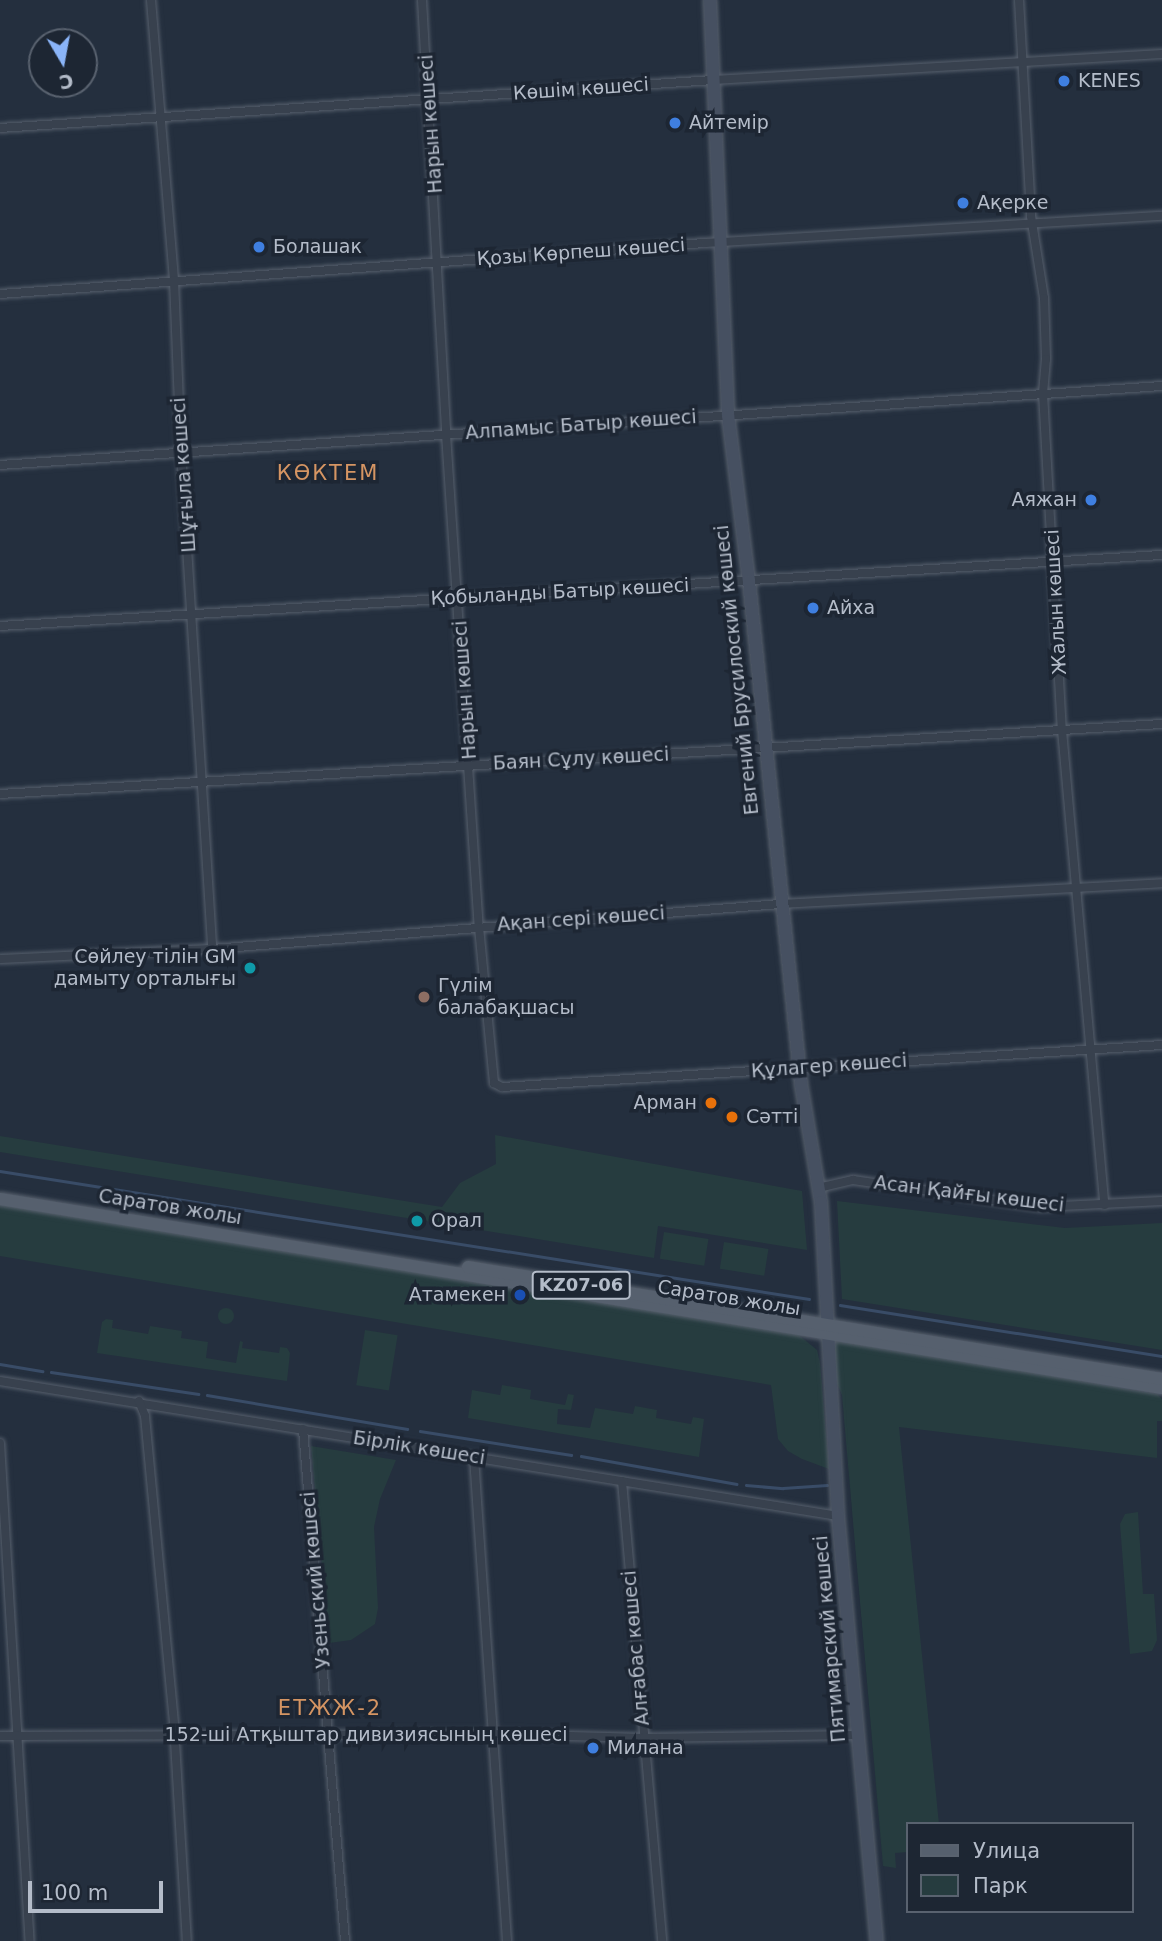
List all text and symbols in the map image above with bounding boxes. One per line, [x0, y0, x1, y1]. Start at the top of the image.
north arrow [28, 28, 98, 98]
street label: Нарын көшесі [415, 54, 447, 194]
text: С [58, 70, 75, 94]
place label: KENES [1078, 70, 1141, 92]
street label: Көшім көшесі [512, 73, 650, 105]
marker: KENES [1056, 73, 1072, 89]
place label: Айтемір [689, 112, 769, 134]
marker: Айтемір [667, 115, 683, 131]
place label: Ақерке [977, 192, 1048, 214]
marker: Ақерке [955, 195, 971, 211]
street label: Қозы Көрпеш көшесі [476, 233, 686, 271]
place label: Болашак [273, 236, 362, 258]
marker: Болашак [251, 239, 267, 255]
street label: Шұғыла көшесі [167, 397, 201, 553]
street label: Алпамыс Батыр көшесі [465, 406, 697, 444]
district label: КӨКТЕМ [277, 460, 379, 486]
place label: Аяжан [1011, 489, 1077, 511]
marker: Аяжан [1083, 492, 1099, 508]
street label: Евгений Брусилоский көшесі [710, 524, 764, 816]
street label: Жалын көшесі [1041, 529, 1071, 675]
street label: Қобыланды Батыр көшесі [430, 574, 690, 610]
place label: Айха [827, 597, 875, 619]
marker: Айха [805, 600, 821, 616]
street label: Нарын көшесі [449, 620, 481, 760]
street label: Баян Сұлу көшесі [492, 743, 670, 775]
street label: Ақан сері көшесі [496, 902, 666, 936]
place label: Сөйлеу тілін GM дамыту орталығы [54, 946, 236, 990]
marker: Сөйлеу тілін GM дамыту орталығы [242, 960, 258, 976]
place label: Гүлім балабақшасы [438, 975, 574, 1019]
marker: Гүлім балабақшасы [416, 989, 432, 1005]
street label: Құлагер көшесі [750, 1049, 908, 1083]
place label: Арман [634, 1092, 697, 1114]
marker: Арман [703, 1095, 719, 1111]
place label: Сәтті [746, 1106, 798, 1128]
marker: Сәтті [724, 1109, 740, 1125]
street label: Асан Қайғы көшесі [873, 1171, 1065, 1217]
street label: Саратов жолы [97, 1184, 243, 1230]
place label: Орал [431, 1210, 482, 1232]
marker: Орал [409, 1213, 425, 1229]
road number: KZ07-06 [530, 1270, 632, 1300]
street label: Саратов жолы [656, 1275, 802, 1321]
place label: Атамекен [409, 1284, 506, 1306]
marker: Атамекен [512, 1287, 528, 1303]
street label: Бірлік көшесі [351, 1426, 487, 1470]
street label: Узеньский көшесі [297, 1491, 335, 1669]
street label: Пятимарский көшесі [810, 1535, 850, 1743]
street label: Алғабас көшесі [618, 1569, 654, 1727]
district label: ЕТЖЖ-2 [279, 1695, 381, 1721]
street label: 152-ші Атқыштар дивизиясының көшесі [165, 1724, 567, 1746]
place label: Милана [607, 1737, 684, 1759]
marker: Милана [585, 1740, 601, 1756]
legend [906, 1822, 1134, 1913]
text: Улица [973, 1839, 1040, 1863]
scale bar [32, 1868, 166, 1912]
text: Парк [973, 1874, 1028, 1898]
text: 100 m [41, 1881, 108, 1905]

